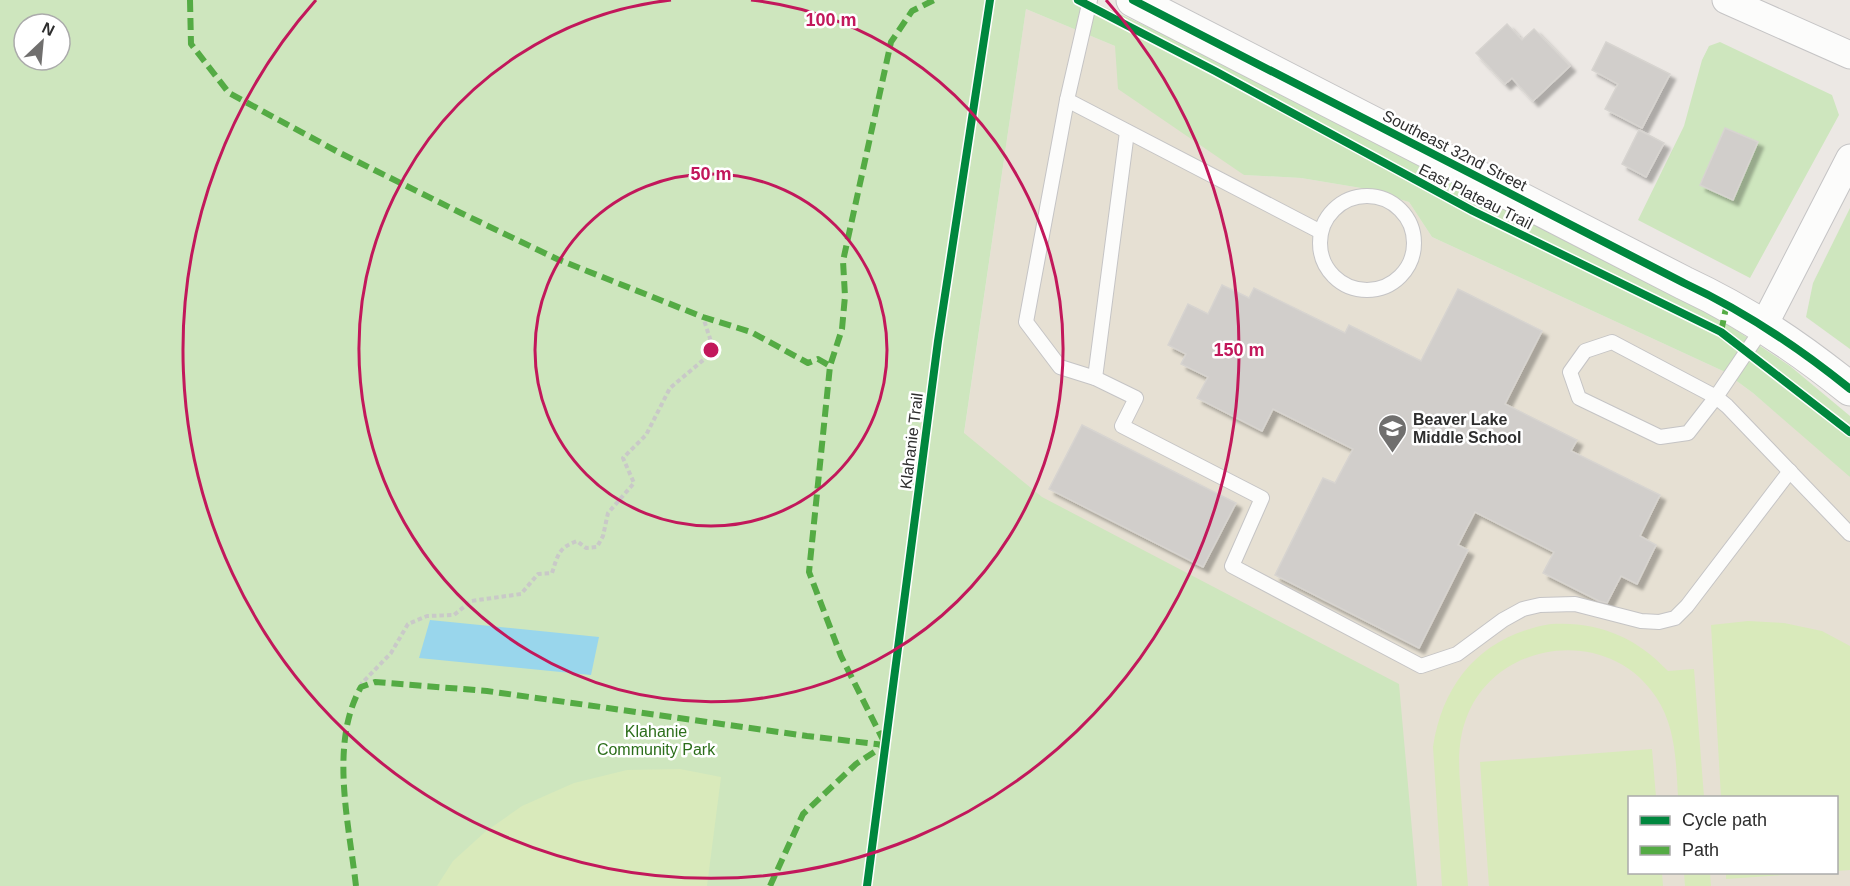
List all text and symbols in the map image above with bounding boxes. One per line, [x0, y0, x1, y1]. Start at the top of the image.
text: 100 m [805, 10, 857, 30]
north arrow [12, 12, 72, 72]
text: N [39, 19, 57, 39]
street label: Southeast 32nd Street [1380, 107, 1530, 194]
street label: East Plateau Trail [1416, 160, 1536, 232]
text: 50 m [690, 164, 732, 184]
centre of rings [701, 340, 721, 360]
text: 150 m [1213, 340, 1265, 360]
street label: Klahanie Trail [897, 392, 926, 490]
place label: Beaver Lake Middle School [1413, 411, 1521, 446]
school or university icon: Beaver Lake Middle School [1376, 412, 1408, 454]
park label: Klahanie Community Park [597, 723, 716, 758]
legend [1628, 796, 1838, 874]
text: Cycle path [1682, 810, 1767, 830]
text: Path [1682, 840, 1719, 860]

